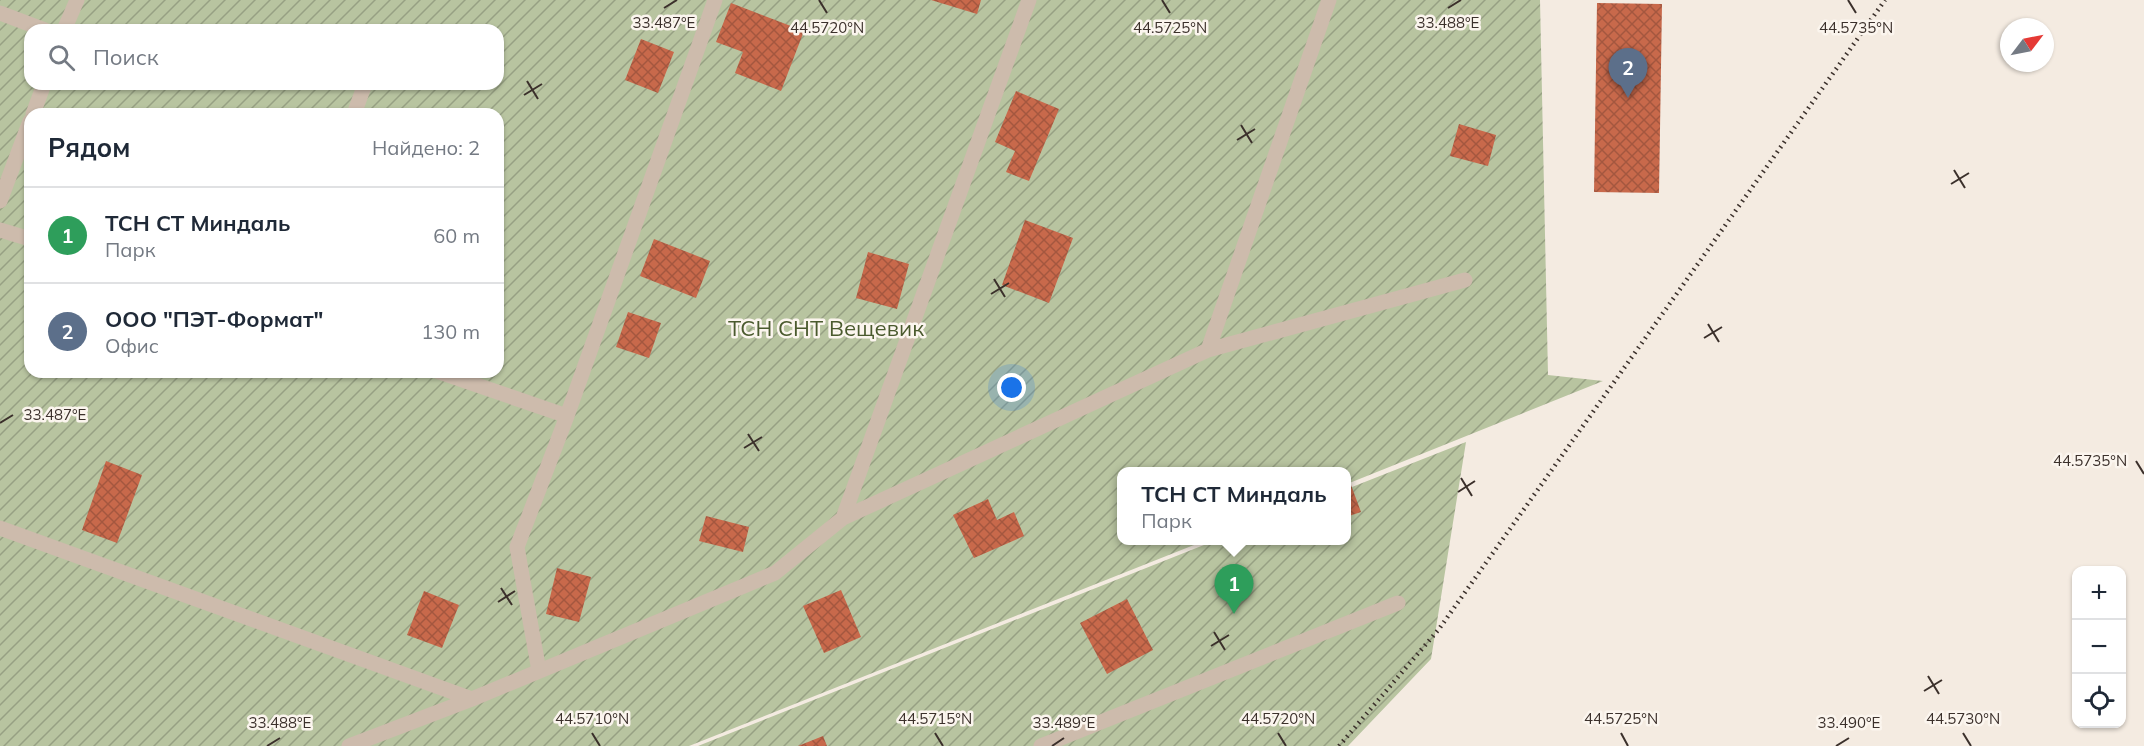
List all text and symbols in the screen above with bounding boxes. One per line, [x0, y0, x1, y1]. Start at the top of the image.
text: 33.487°E [633, 13, 696, 32]
text: 33.488°E [1417, 13, 1480, 32]
text: 44.5720°N [790, 18, 864, 37]
text: 44.5725°N [1133, 18, 1207, 37]
text: 44.5735°N [1819, 18, 1893, 37]
north arrow [2000, 18, 2054, 72]
search box [24, 24, 504, 90]
icon: search [45, 41, 78, 74]
text: Поиск [93, 43, 159, 71]
pin: 2 [1608, 48, 1648, 98]
text: Рядом [48, 131, 131, 164]
text: Найдено: 2 [372, 135, 480, 160]
text: ТСН СТ Миндаль [105, 209, 290, 237]
text: 1 [62, 223, 74, 248]
text: 60 m [433, 223, 480, 248]
text: Парк [105, 237, 155, 262]
text: ООО "ПЭТ-Формат" [105, 305, 323, 333]
park label: ТСН СНТ Вещевик [728, 314, 924, 342]
text: 2 [62, 319, 74, 344]
text: 130 m [421, 319, 480, 344]
text: Офис [105, 333, 159, 358]
your location [997, 373, 1026, 402]
text: 33.487°E [24, 405, 87, 424]
text: 44.5735°N [2053, 451, 2127, 470]
popup [1117, 467, 1351, 545]
text: ТСН СТ Миндаль [1141, 480, 1327, 508]
text: Парк [1141, 508, 1192, 533]
pin: 1 [1214, 564, 1254, 614]
map controls [2072, 566, 2126, 728]
button: + [2072, 566, 2126, 620]
button: − [2072, 620, 2126, 674]
button: locate [2072, 674, 2126, 728]
text: 44.5710°N [555, 709, 629, 728]
text: 44.5715°N [898, 709, 972, 728]
text: 44.5720°N [1241, 709, 1315, 728]
text: 44.5725°N [1584, 709, 1658, 728]
text: 44.5730°N [1926, 709, 2000, 728]
text: 33.488°E [249, 713, 312, 732]
text: 33.489°E [1033, 713, 1096, 732]
text: 33.490°E [1818, 713, 1881, 732]

